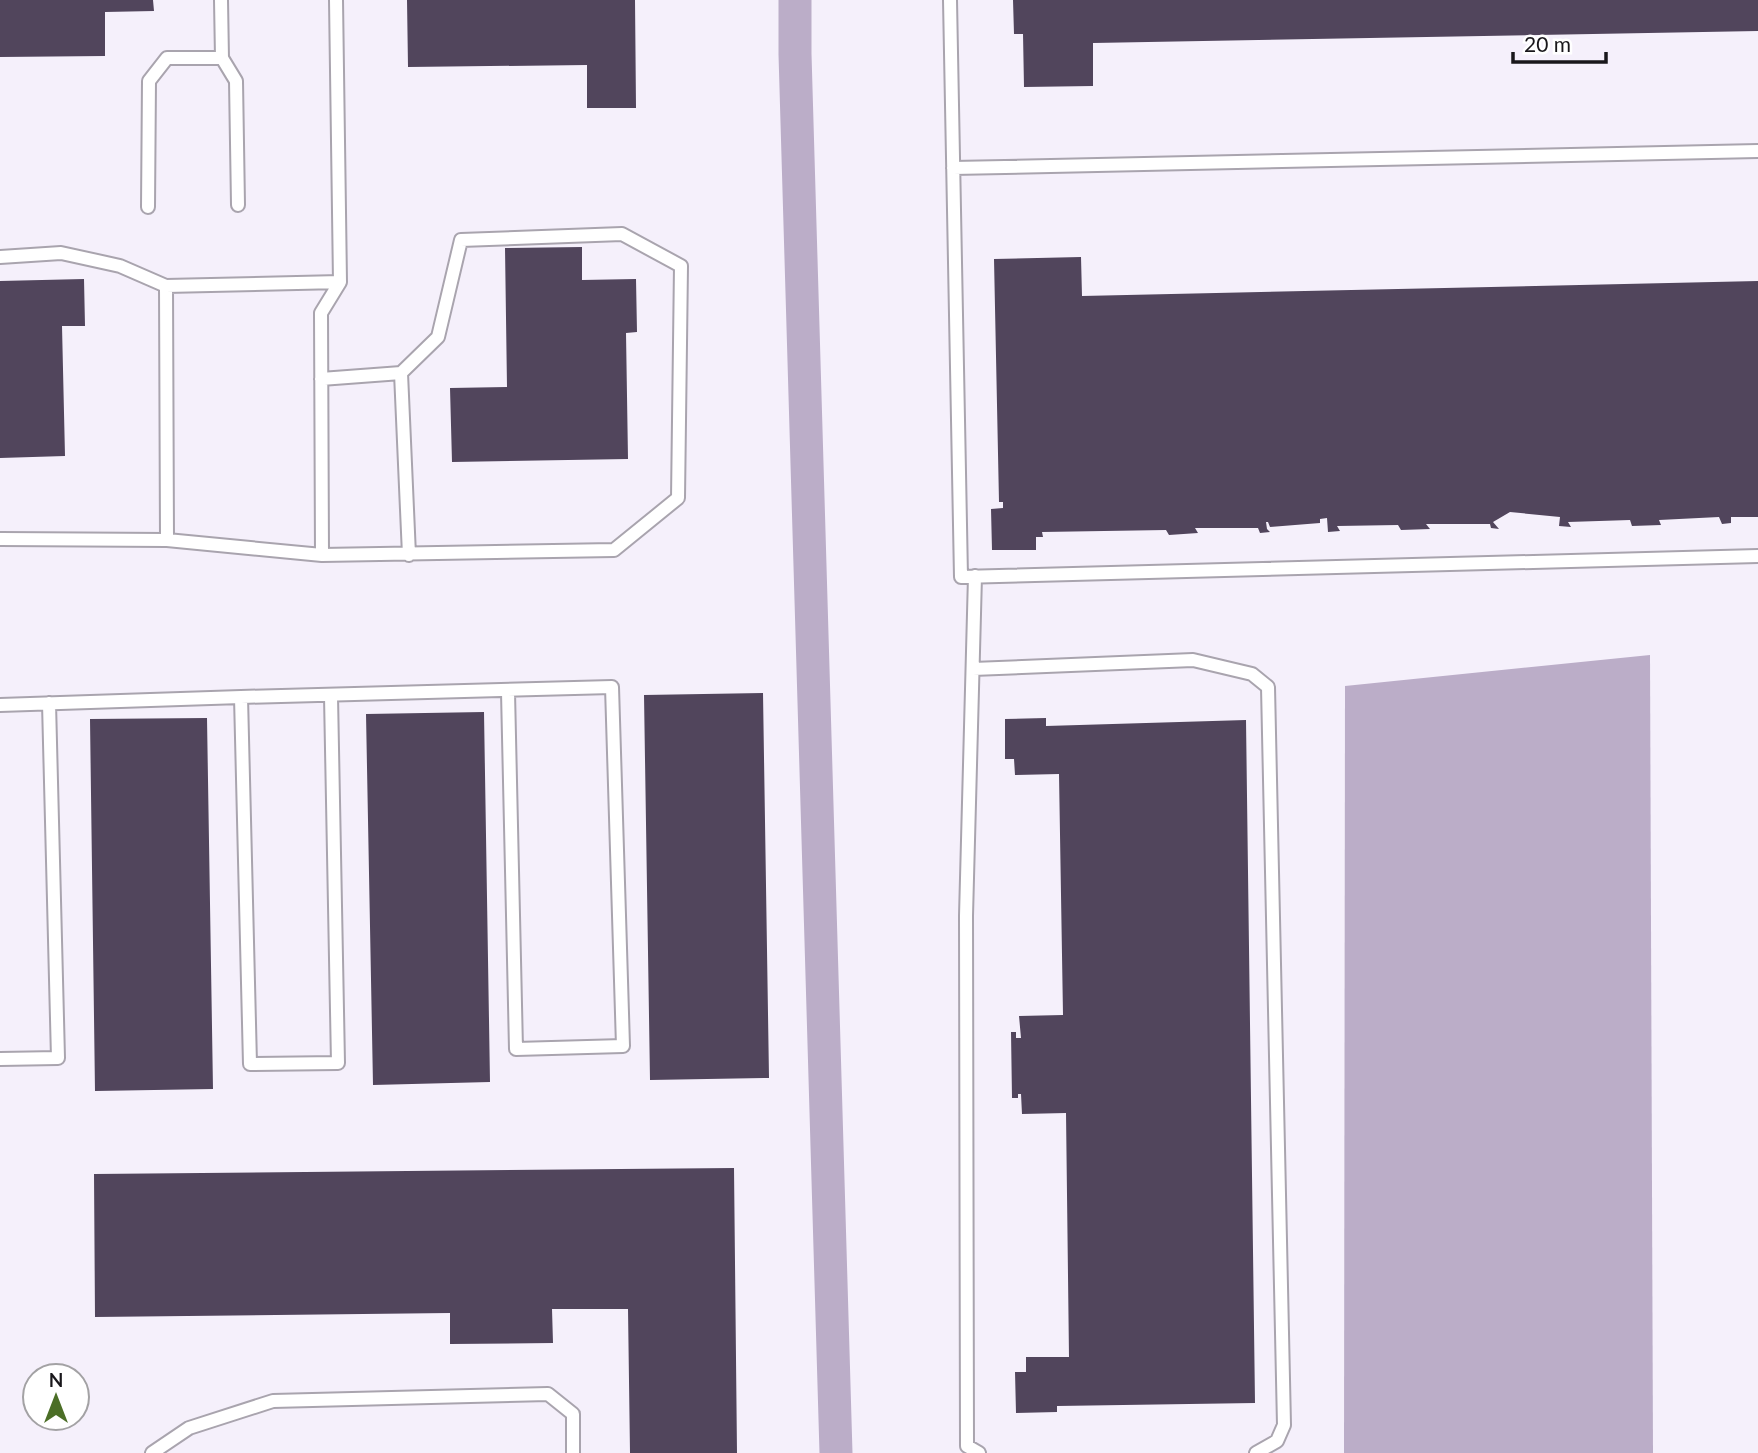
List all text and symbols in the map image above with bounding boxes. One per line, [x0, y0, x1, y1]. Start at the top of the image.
scale bar [1513, 21, 1606, 65]
text: 20 m [1524, 31, 1571, 56]
north arrow [21, 1362, 91, 1432]
text: N [49, 1368, 63, 1391]

